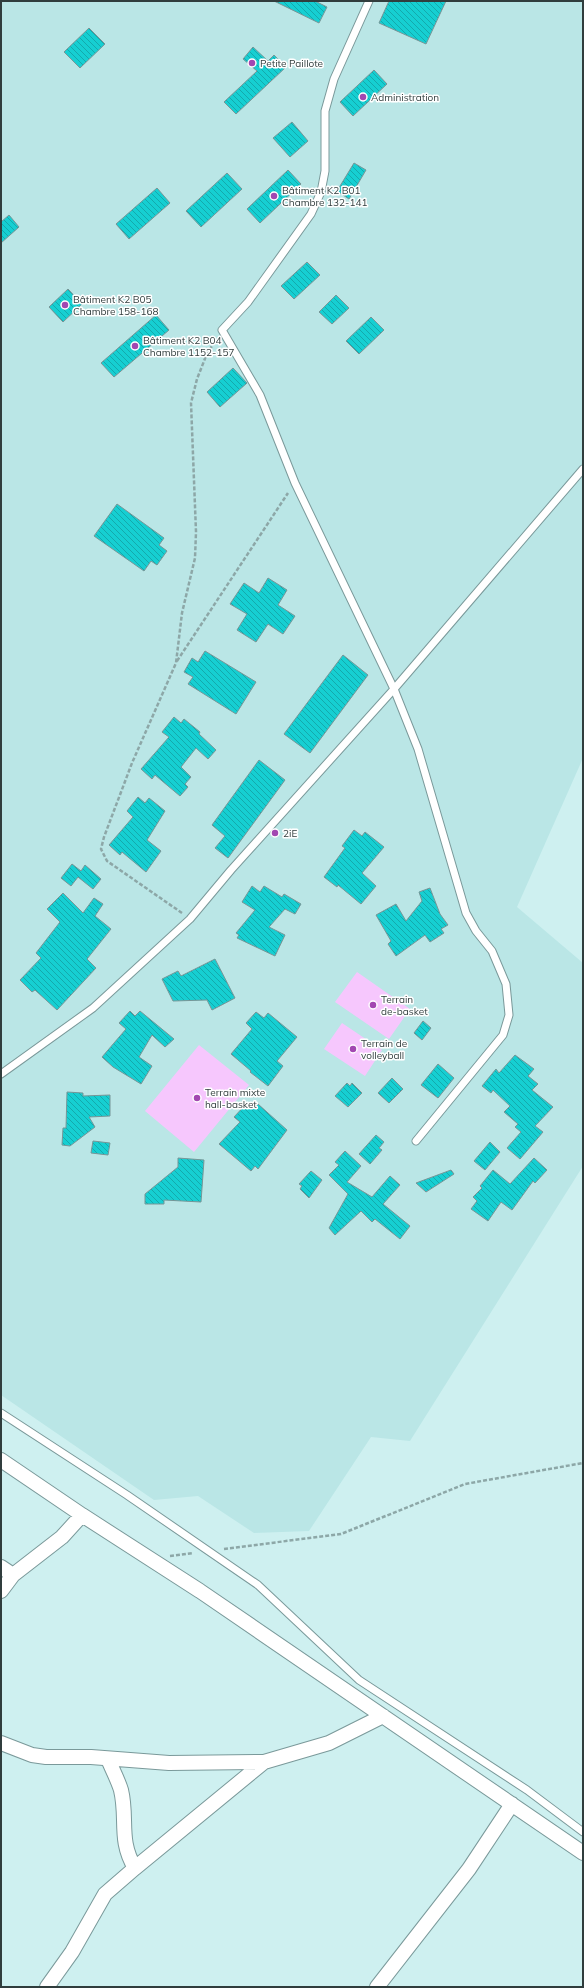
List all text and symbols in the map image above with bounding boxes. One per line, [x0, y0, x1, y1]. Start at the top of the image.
place label: Petite Paillote [260, 57, 323, 70]
marker: Petite Paillote [247, 58, 257, 68]
place label: Administration [371, 91, 439, 104]
marker: Administration [358, 92, 368, 102]
place label: Bâtiment K2 B01 Chambre 132-141 [282, 184, 367, 209]
marker: Bâtiment K2 B01 Chambre 132-141 [269, 191, 279, 201]
place label: Bâtiment K2 B05 Chambre 158-168 [73, 293, 158, 318]
marker: Bâtiment K2 B05 Chambre 158-168 [60, 300, 70, 310]
place label: Bâtiment K2 B04 Chambre 1152-157 [143, 334, 234, 359]
marker: Bâtiment K2 B04 Chambre 1152-157 [130, 341, 140, 351]
place label: 2iE [283, 827, 297, 840]
marker: 2iE [270, 828, 280, 838]
place label: Terrain de-basket [381, 993, 428, 1018]
marker: Terrain de-basket [368, 1000, 378, 1010]
place label: Terrain de volleyball [361, 1037, 407, 1062]
marker: Terrain de volleyball [348, 1044, 358, 1054]
place label: Terrain mixte hall-basket [205, 1086, 265, 1111]
marker: Terrain mixte hall-basket [192, 1093, 202, 1103]

